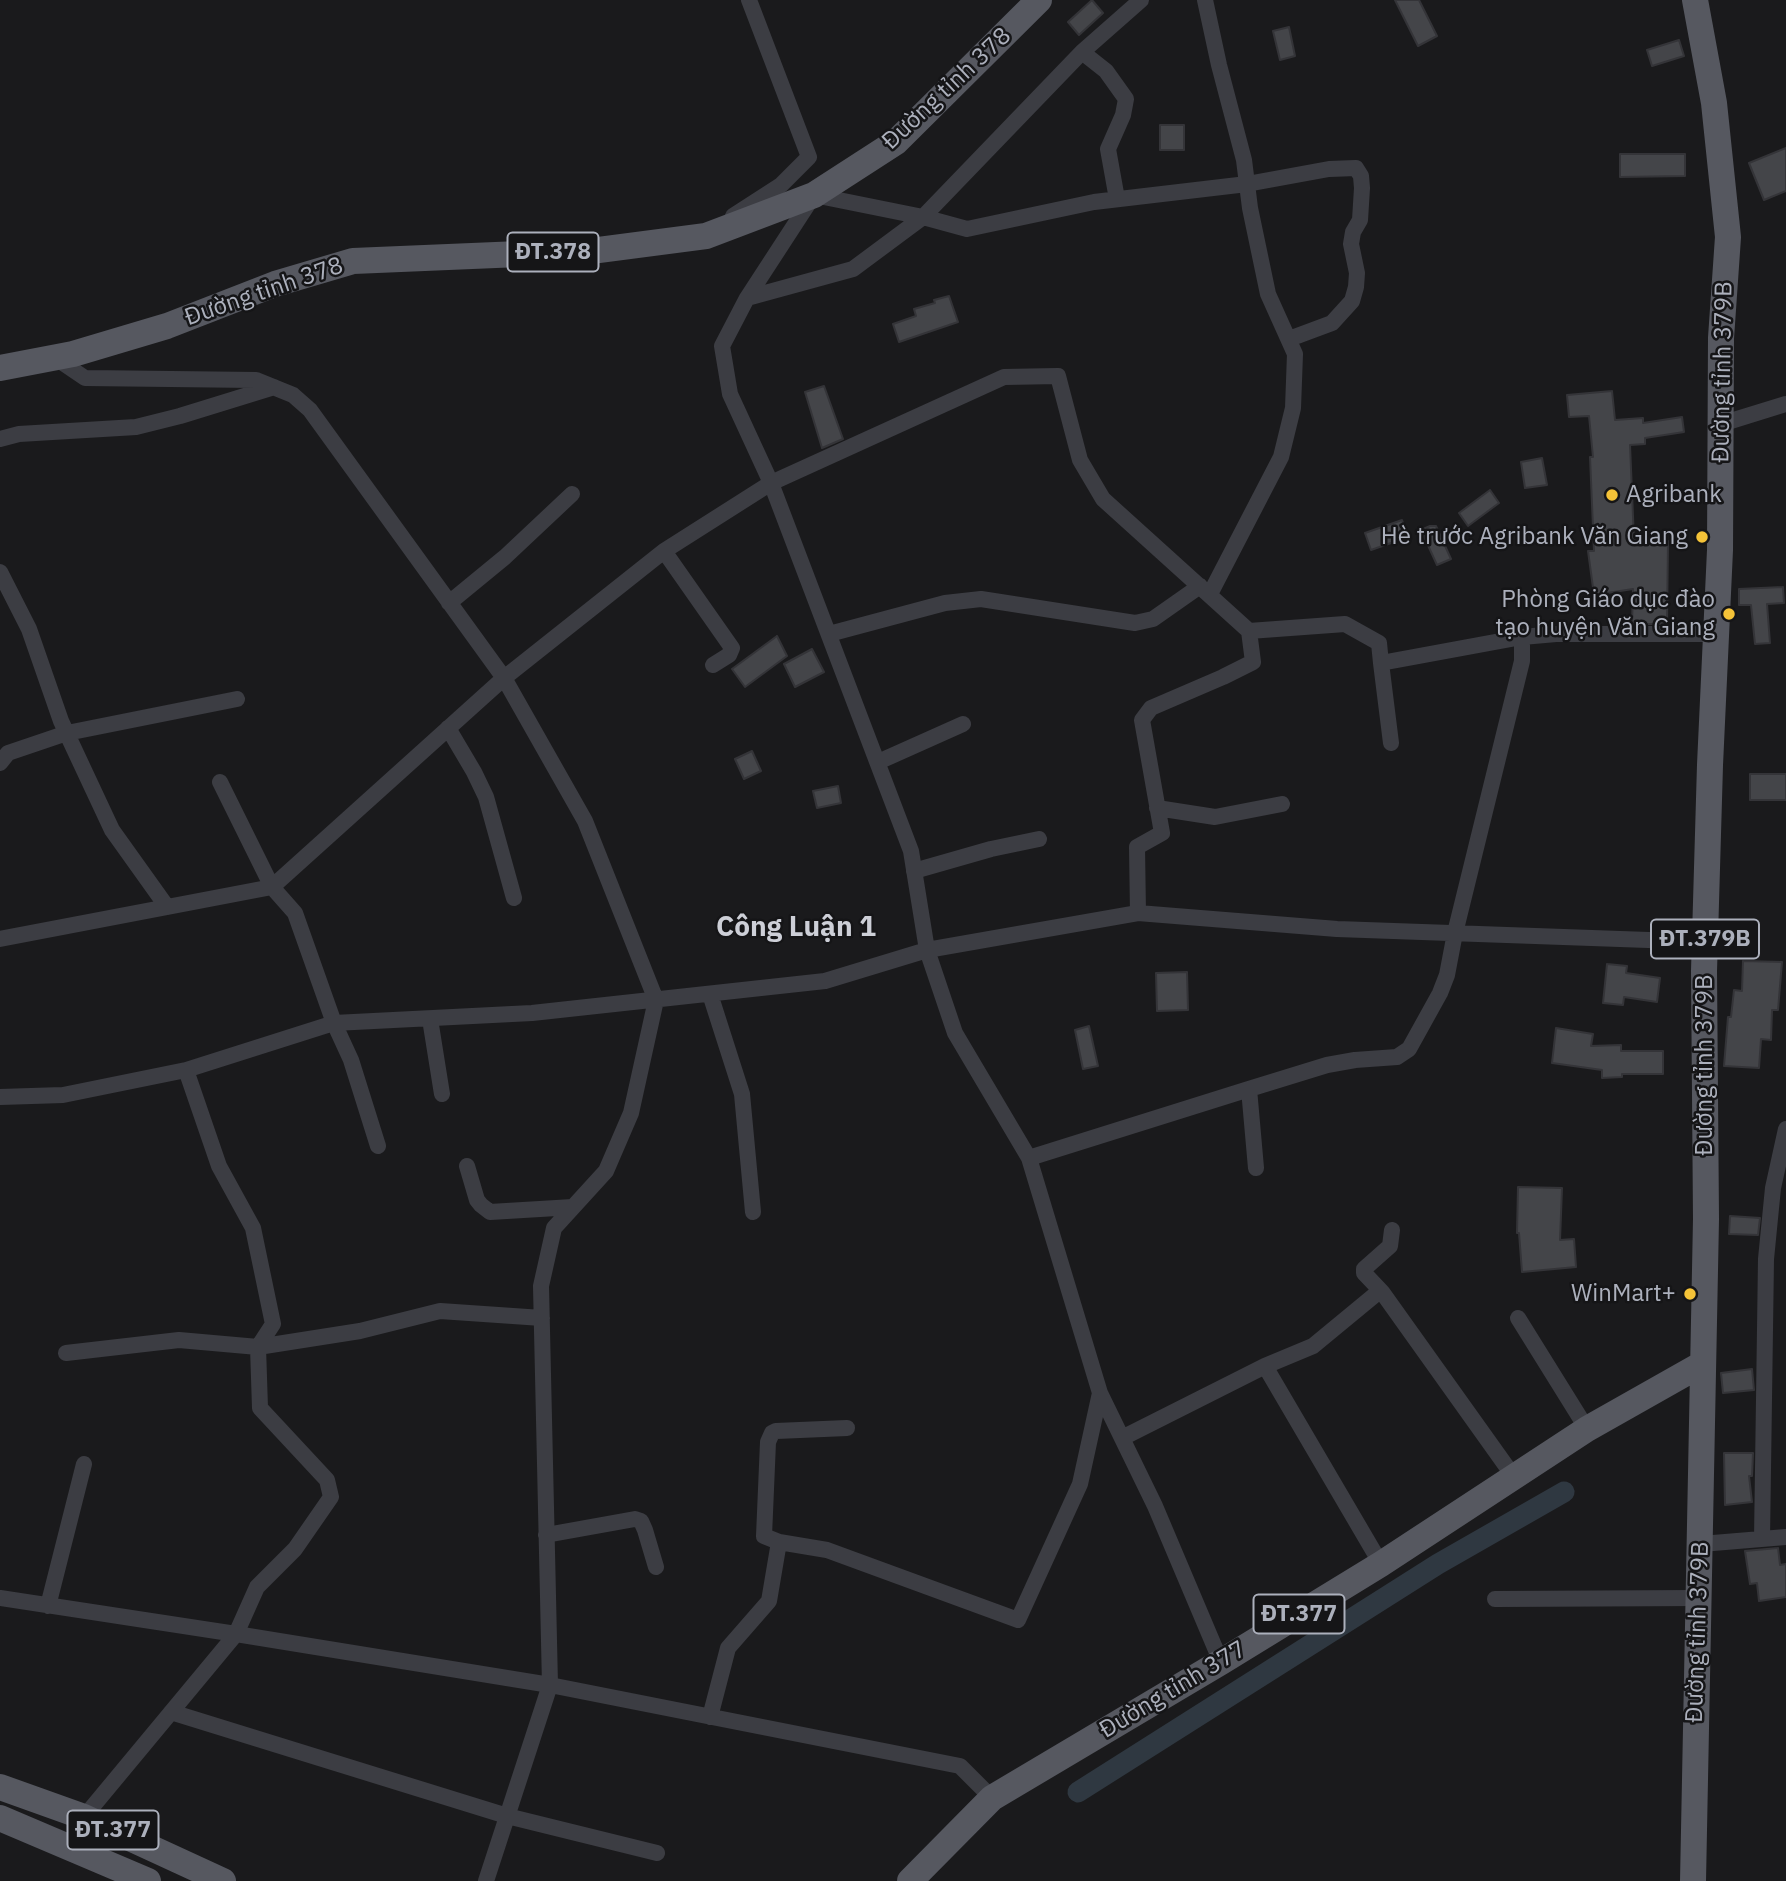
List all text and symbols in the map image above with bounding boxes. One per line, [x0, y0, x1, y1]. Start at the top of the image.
street label: Đường tỉnh 378 [877, 22, 1017, 156]
road number: ĐT.378 [508, 232, 598, 272]
street label: Đường tỉnh 378 [181, 251, 347, 333]
street label: Đường tỉnh 379B [1707, 281, 1739, 463]
place label: Agribank [1626, 481, 1722, 509]
marker: Agribank [1604, 487, 1620, 503]
place label: Hè trước Agribank Văn Giang [1381, 523, 1688, 551]
marker: Hè trước Agribank Văn Giang [1694, 529, 1710, 545]
place label: Phòng Giáo dục đào tạo huyện Văn Giang [1495, 586, 1715, 642]
marker: Phòng Giáo dục đào tạo huyện Văn Giang [1721, 606, 1737, 622]
district label: Công Luận 1 [716, 911, 876, 945]
road number: ĐT.379B [1651, 920, 1759, 958]
street label: Đường tỉnh 379B [1691, 974, 1719, 1156]
place label: WinMart+ [1571, 1280, 1676, 1308]
marker: WinMart+ [1682, 1286, 1698, 1302]
street label: Đường tỉnh 379B [1680, 1541, 1716, 1723]
road number: ĐT.377 [1254, 1595, 1344, 1634]
street label: Đường tỉnh 377 [1095, 1635, 1251, 1745]
road number: ĐT.377 [68, 1811, 158, 1850]

